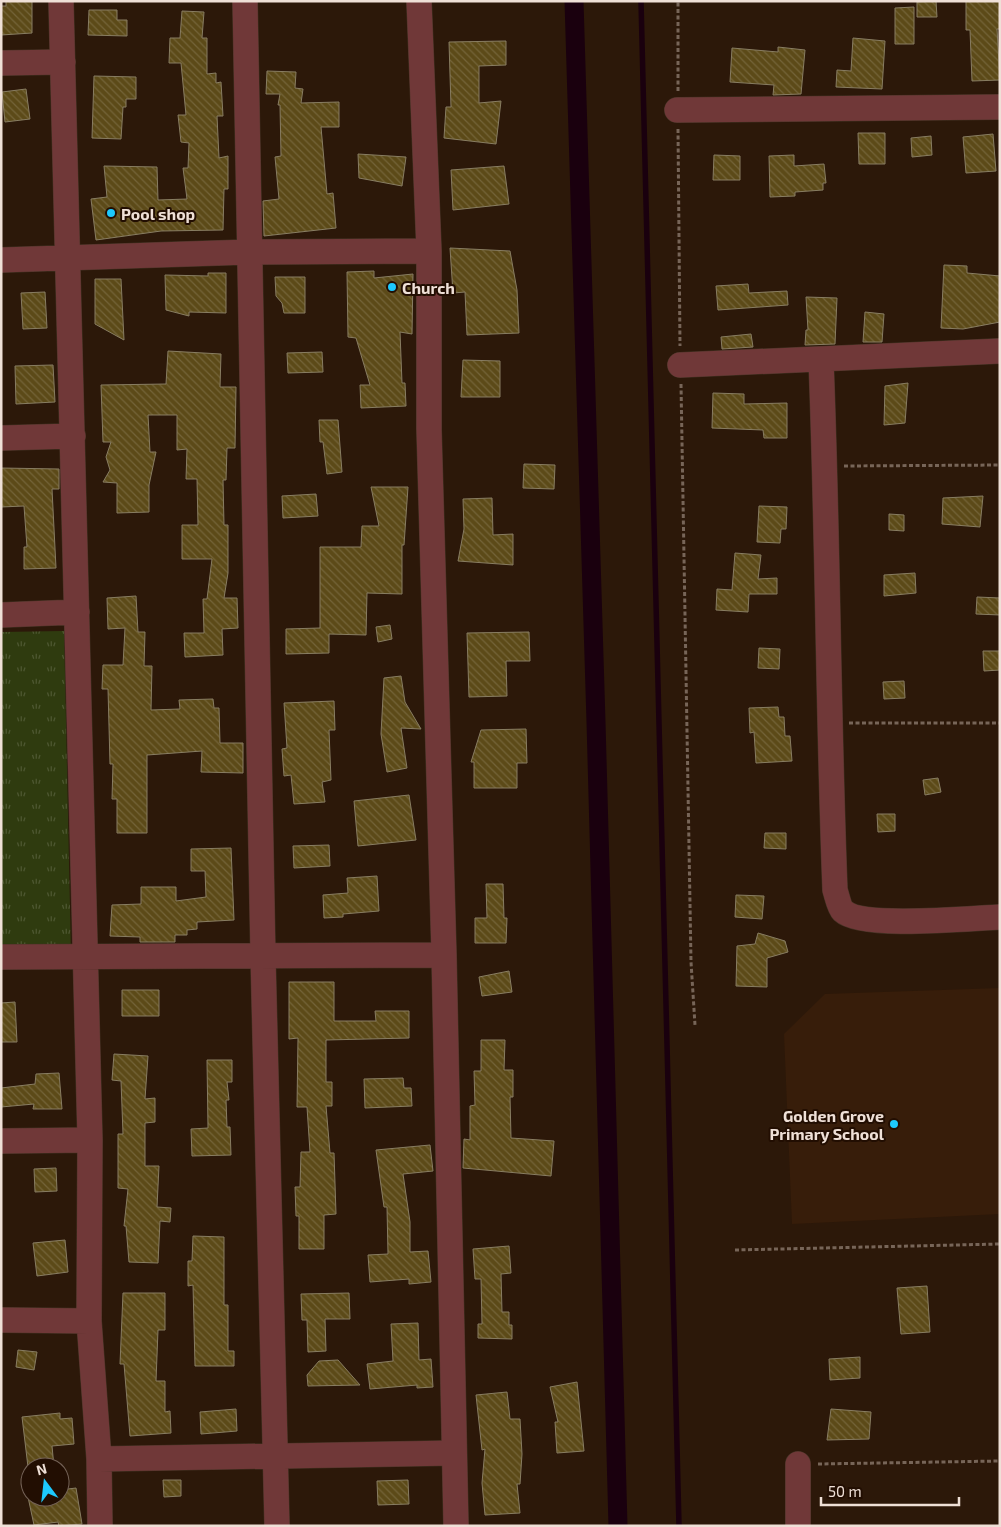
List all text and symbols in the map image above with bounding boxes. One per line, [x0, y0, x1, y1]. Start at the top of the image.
place label: Pool shop [121, 204, 195, 223]
marker: Pool shop [105, 207, 117, 219]
place label: Church [402, 278, 455, 297]
marker: Church [386, 281, 398, 293]
place label: Golden Grove Primary School [769, 1106, 885, 1144]
marker: Golden Grove Primary School [888, 1118, 900, 1130]
north arrow [20, 1457, 70, 1507]
text: N [34, 1459, 49, 1478]
scale bar [821, 1474, 958, 1506]
text: 50 m [828, 1482, 862, 1500]

